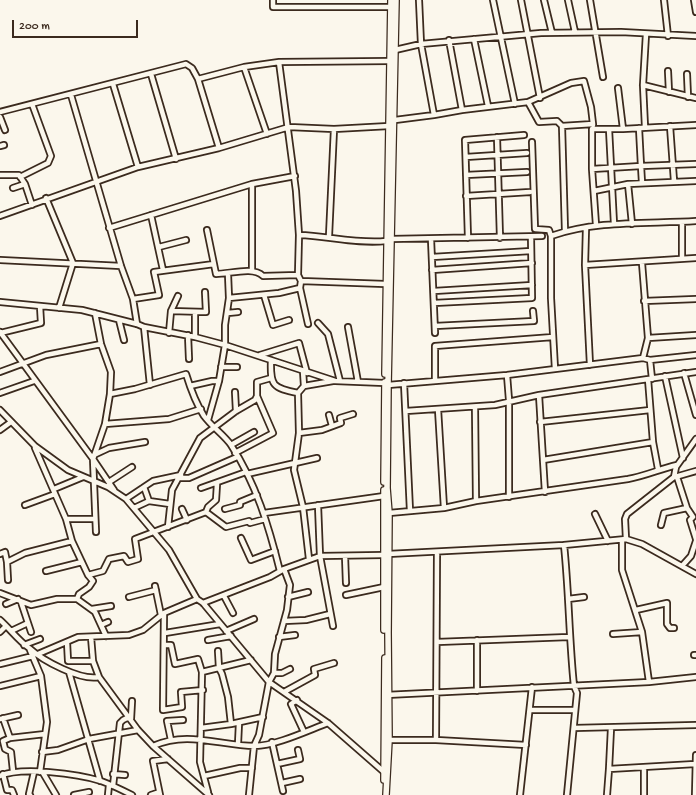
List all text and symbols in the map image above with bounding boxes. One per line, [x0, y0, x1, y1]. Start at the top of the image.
scale bar [14, 12, 140, 38]
text: 200 m [19, 20, 50, 34]

